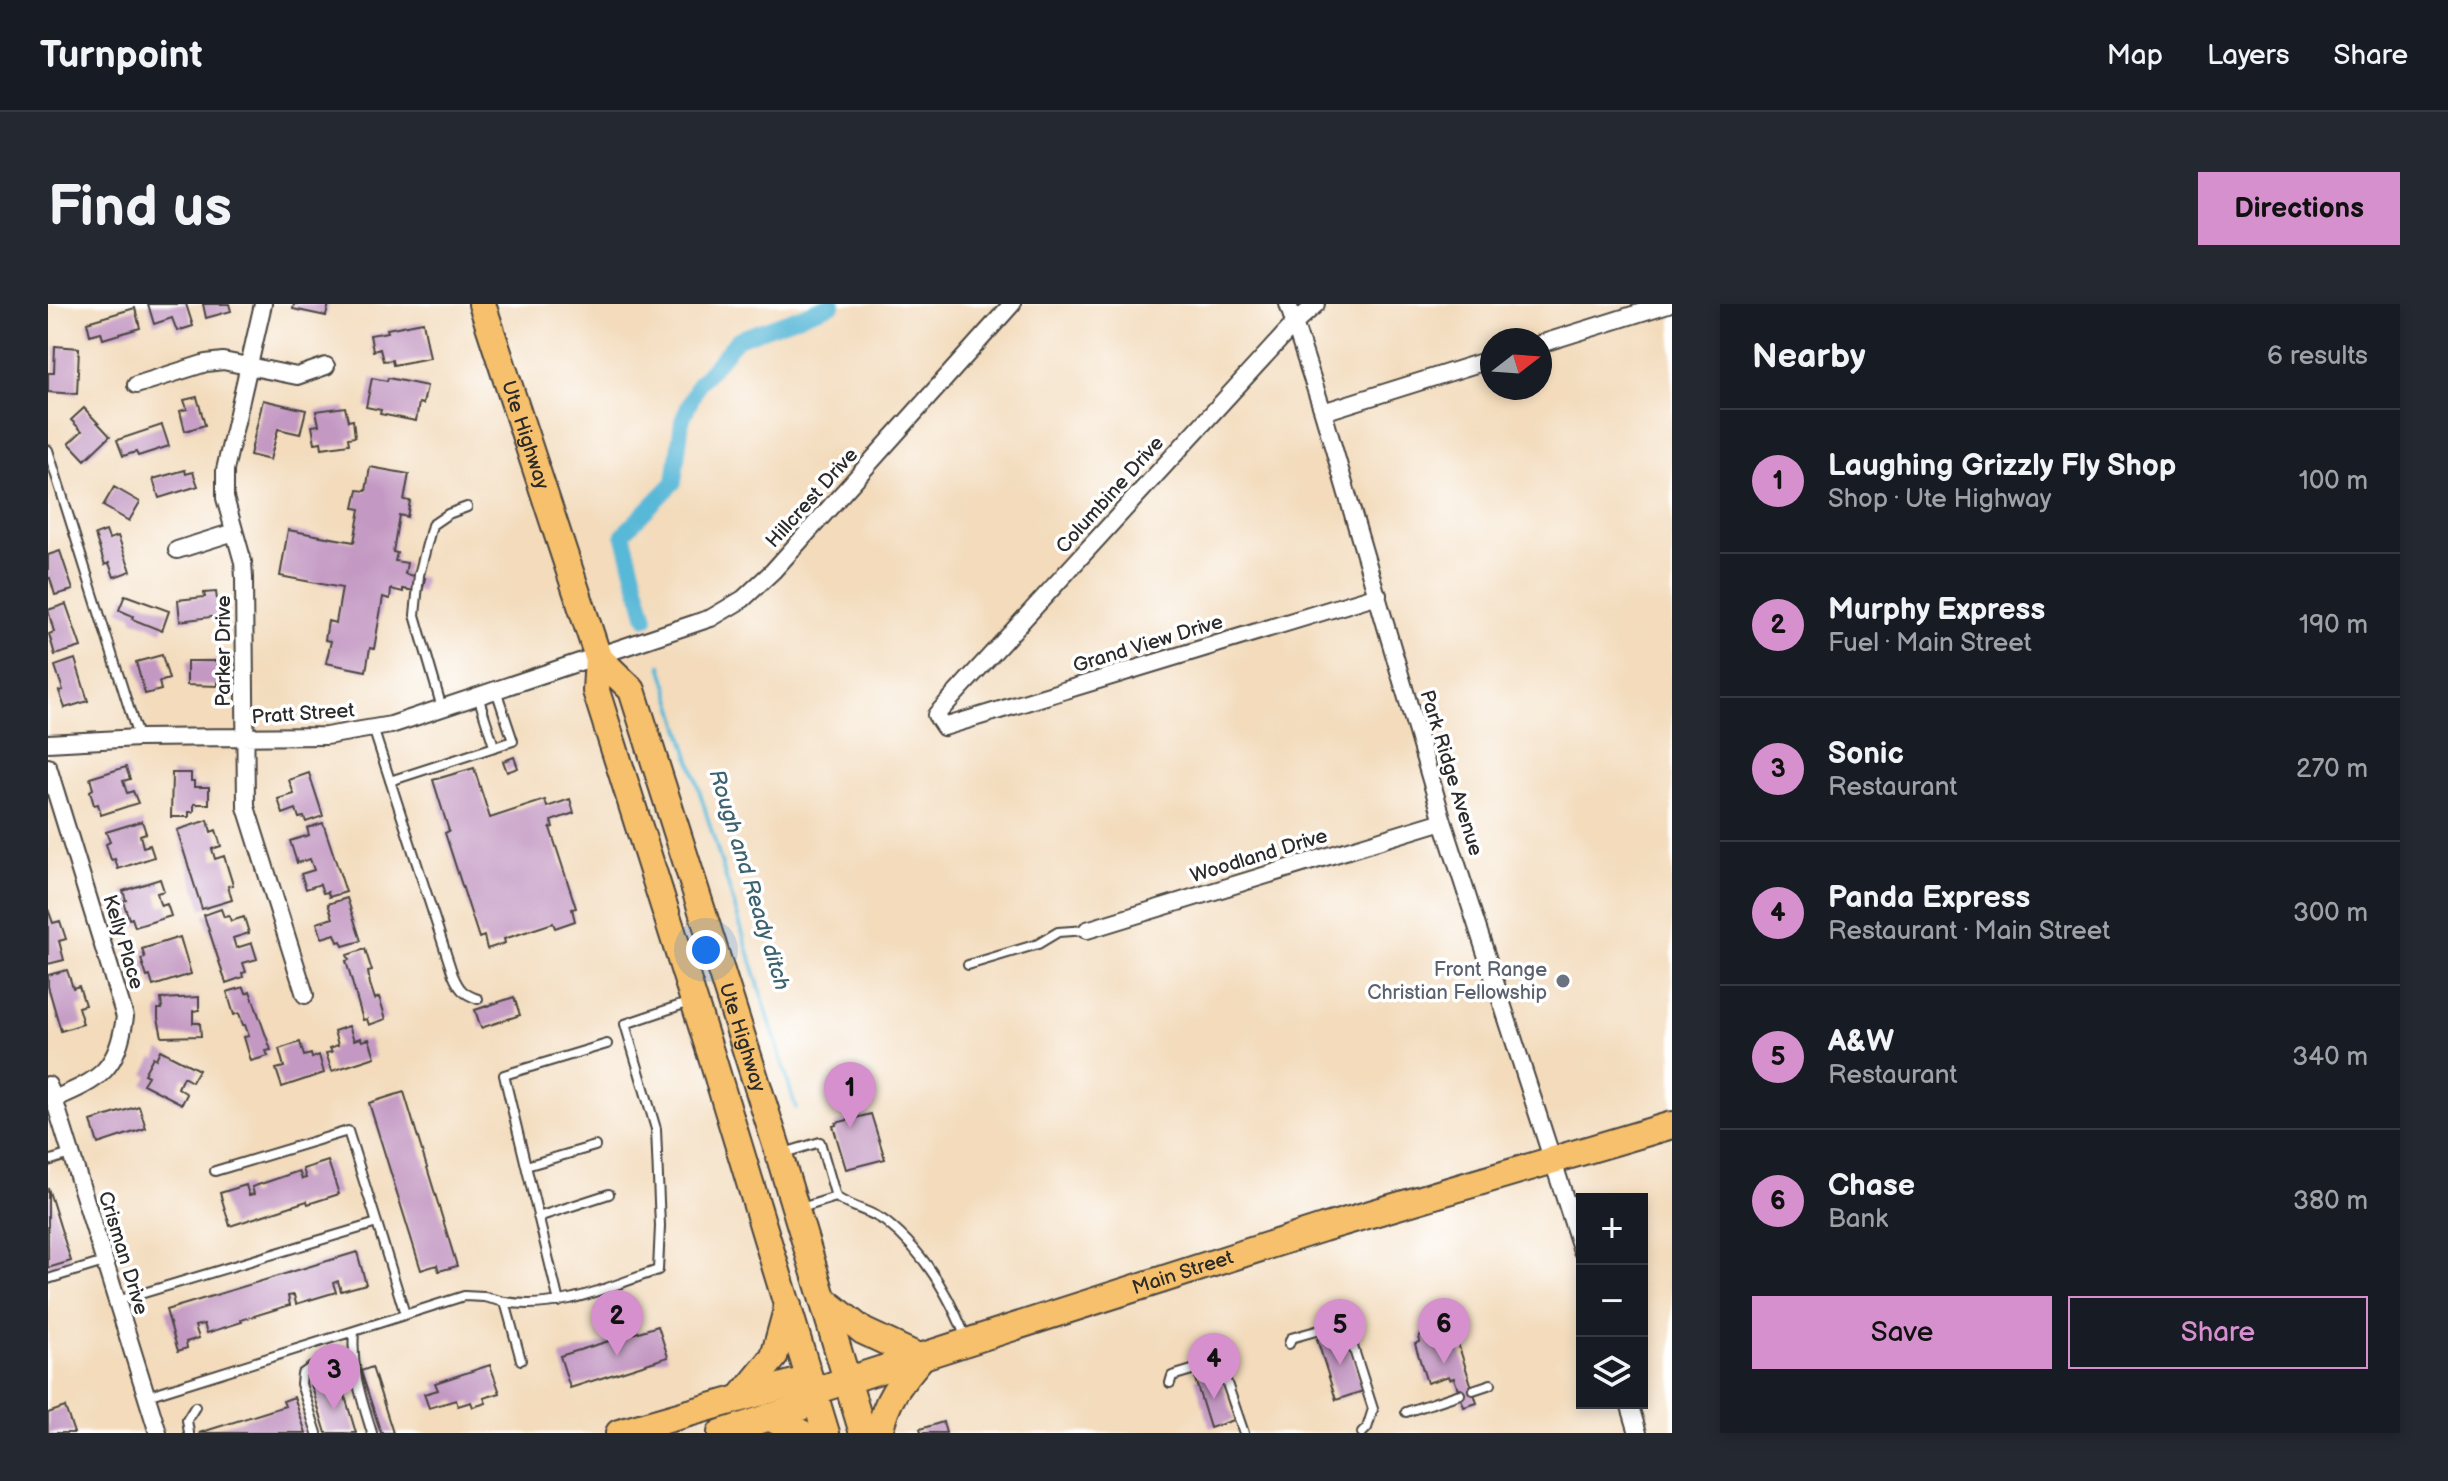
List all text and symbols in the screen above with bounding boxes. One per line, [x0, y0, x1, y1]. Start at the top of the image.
text: Turnpoint [40, 33, 202, 78]
text: Map [2107, 39, 2163, 72]
text: Layers [2207, 39, 2290, 72]
text: Share [2334, 39, 2408, 72]
button: Directions [2198, 172, 2400, 245]
text: Find us [48, 175, 232, 242]
north arrow [1480, 328, 1552, 400]
text: Nearby [1752, 336, 1866, 377]
text: 6 results [2267, 341, 2368, 372]
street label: Ute Highway [496, 378, 554, 492]
street label: Columbine Drive [1051, 431, 1169, 559]
street label: Hillcrest Drive [761, 443, 863, 553]
text: Laughing Grizzly Fly Shop [1828, 448, 2176, 484]
text: 1 [1773, 466, 1783, 497]
text: 100 m [2299, 466, 2368, 497]
text: Shop · Ute Highway [1828, 484, 2052, 515]
text: Murphy Express [1828, 592, 2045, 628]
street label: Parker Drive [212, 595, 236, 707]
street label: Grand View Drive [1070, 610, 1226, 678]
text: 2 [1770, 610, 1786, 641]
text: 190 m [2299, 610, 2368, 641]
text: Fuel · Main Street [1828, 628, 2032, 659]
street label: Park Ridge Avenue [1414, 687, 1488, 859]
street label: Pratt Street [251, 698, 355, 730]
text: Sonic [1828, 736, 1904, 772]
text: 3 [1770, 754, 1786, 785]
text: 270 m [2296, 754, 2368, 785]
water label: Rough and Ready ditch [703, 766, 795, 994]
text: Restaurant [1828, 772, 1957, 803]
street label: Woodland Drive [1188, 824, 1331, 888]
text: Panda Express [1828, 880, 2030, 916]
street label: Kelly Place [97, 892, 149, 992]
text: 4 [1770, 898, 1786, 929]
text: 300 m [2293, 898, 2368, 929]
text: Restaurant · Main Street [1828, 916, 2110, 947]
your location [686, 930, 726, 970]
place label: Front Range Christian Fellowship [1367, 958, 1547, 1005]
marker: Front Range Christian Fellowship [1554, 972, 1572, 990]
street label: Ute Highway [714, 980, 771, 1095]
text: A&W [1828, 1024, 1894, 1060]
text: 5 [1770, 1042, 1786, 1073]
text: 340 m [2292, 1042, 2368, 1073]
text: Restaurant [1828, 1060, 1957, 1091]
pin: 1 [824, 1062, 876, 1128]
text: Chase [1828, 1168, 1915, 1204]
text: 6 [1770, 1186, 1786, 1217]
text: 380 m [2293, 1186, 2368, 1217]
street label: Crisman Drive [93, 1188, 153, 1318]
map controls [1576, 1193, 1648, 1409]
button: + [1576, 1193, 1648, 1265]
text: Bank [1828, 1204, 1888, 1235]
street label: Main Street [1129, 1246, 1236, 1300]
button: − [1576, 1265, 1648, 1337]
pin: 2 [591, 1290, 643, 1356]
button: Save [1752, 1296, 2052, 1369]
button: Share [2068, 1296, 2368, 1369]
pin: 6 [1418, 1298, 1470, 1364]
pin: 5 [1314, 1299, 1366, 1365]
pin: 4 [1188, 1333, 1240, 1399]
button: layers [1576, 1337, 1648, 1409]
pin: 3 [308, 1344, 360, 1410]

